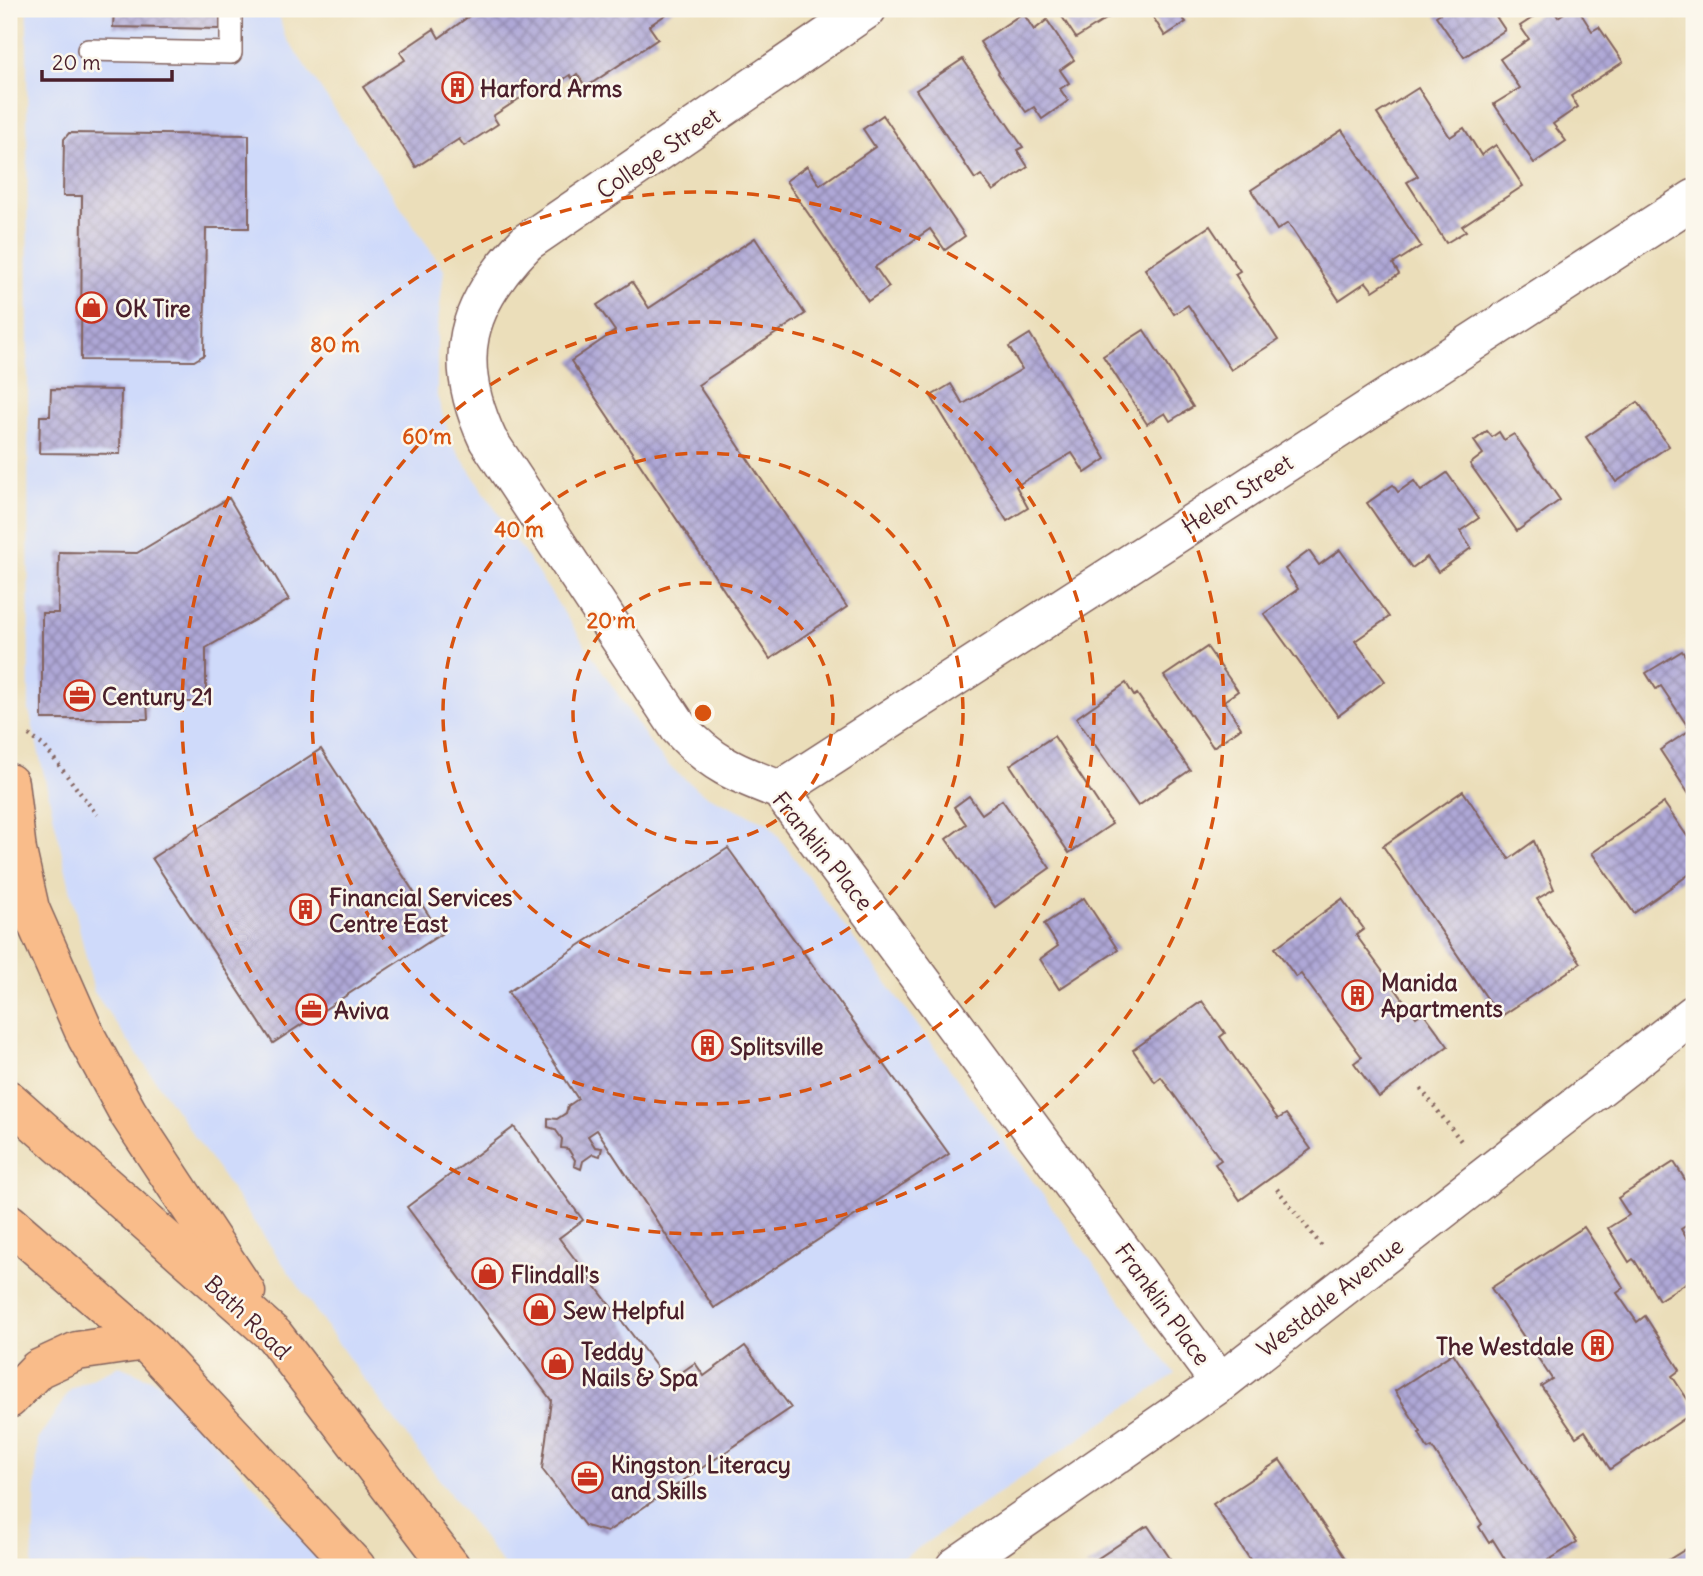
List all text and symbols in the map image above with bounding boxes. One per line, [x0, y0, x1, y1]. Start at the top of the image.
scale bar [42, 38, 172, 82]
text: 20 m [52, 49, 101, 76]
building icon: Harford Arms [440, 71, 474, 105]
place label: Harford Arms [480, 74, 622, 103]
street label: College Street [591, 101, 725, 205]
shop icon: OK Tire [75, 291, 109, 325]
place label: OK Tire [115, 294, 191, 323]
text: 80 m [310, 331, 360, 358]
text: 60 m [402, 423, 452, 450]
street label: Helen Street [1176, 447, 1298, 541]
text: 40 m [494, 516, 544, 543]
text: 20 m [587, 607, 636, 634]
office icon: Century 21 [62, 679, 96, 713]
place label: Century 21 [102, 682, 213, 711]
centre of rings [691, 701, 715, 725]
street label: Franklin Place [766, 786, 880, 916]
place label: Financial Services Centre East [329, 883, 513, 938]
building icon: Financial Services Centre East [289, 893, 323, 927]
place label: Manida Apartments [1381, 968, 1503, 1023]
building icon: Manida Apartments [1341, 978, 1375, 1012]
office icon: Aviva [294, 993, 328, 1027]
place label: Aviva [334, 996, 389, 1025]
building icon: Splitsville [690, 1029, 724, 1063]
place label: Splitsville [730, 1032, 823, 1061]
street label: Westdale Avenue [1251, 1231, 1409, 1363]
street label: Franklin Place [1109, 1237, 1217, 1371]
shop icon: Flindall's [471, 1257, 505, 1291]
place label: Flindall's [511, 1260, 599, 1289]
street label: Bath Road [199, 1269, 297, 1365]
shop icon: Sew Helpful [523, 1293, 557, 1327]
place label: Sew Helpful [563, 1296, 685, 1325]
building icon: The Westdale [1580, 1329, 1614, 1363]
place label: The Westdale [1436, 1332, 1574, 1361]
place label: Teddy Nails & Spa [581, 1337, 698, 1392]
shop icon: Teddy Nails & Spa [541, 1347, 575, 1381]
place label: Kingston Literacy and Skills [611, 1450, 791, 1505]
office icon: Kingston Literacy and Skills [571, 1460, 605, 1494]

